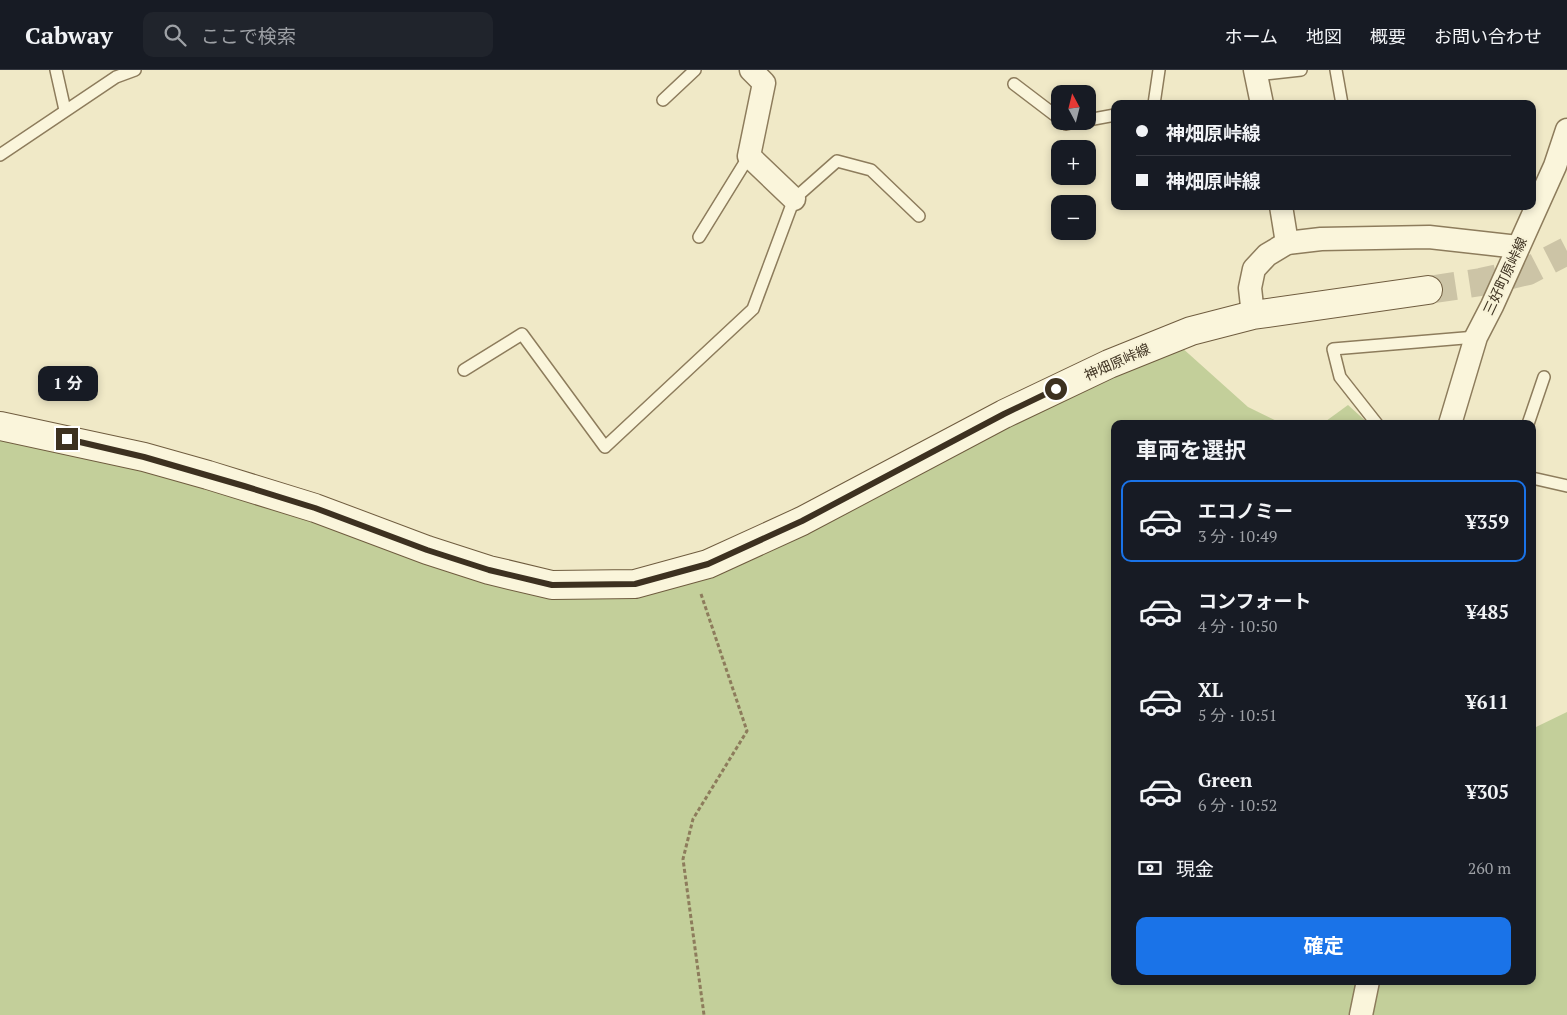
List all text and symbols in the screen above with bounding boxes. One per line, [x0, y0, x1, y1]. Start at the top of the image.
search box [143, 12, 493, 57]
text: Cabway [25, 19, 113, 51]
icon: search [161, 21, 189, 49]
text: ここで検索 [201, 23, 296, 48]
text: ホーム [1225, 24, 1278, 48]
text: 地図 [1306, 24, 1342, 48]
text: 概要 [1370, 24, 1406, 48]
text: お問い合わせ [1434, 24, 1542, 48]
north arrow [1051, 85, 1096, 130]
map controls [1051, 85, 1096, 240]
text: 神畑原峠線 [1166, 120, 1261, 145]
button: + [1051, 140, 1096, 185]
text: 神畑原峠線 [1166, 168, 1261, 193]
button: − [1051, 195, 1096, 240]
street label: 三好町原峠線 [1478, 234, 1531, 318]
street label: 神畑原峠線 [1081, 339, 1153, 384]
callout: 1 分 [37, 366, 97, 402]
text: 1 分 [53, 372, 83, 394]
route start [1045, 378, 1067, 400]
route end [56, 428, 78, 450]
text: 車両を選択 [1136, 435, 1246, 464]
text: エコノミー [1198, 498, 1293, 523]
icon: car [1138, 499, 1183, 544]
text: ¥359 [1466, 509, 1509, 534]
text: 3 分 · 10:49 [1198, 525, 1277, 547]
text: コンフォート [1198, 588, 1311, 613]
icon: car [1138, 589, 1183, 634]
text: ¥485 [1466, 599, 1509, 624]
text: 4 分 · 10:50 [1198, 615, 1277, 637]
text: XL [1198, 677, 1223, 702]
icon: car [1138, 679, 1183, 724]
text: ¥611 [1466, 689, 1509, 714]
text: 5 分 · 10:51 [1198, 704, 1277, 726]
text: Green [1198, 767, 1252, 792]
icon: car [1138, 769, 1183, 814]
text: ¥305 [1466, 779, 1509, 804]
text: 6 分 · 10:52 [1198, 794, 1277, 816]
icon: cash [1136, 854, 1164, 882]
text: 現金 [1176, 856, 1214, 881]
text: 260 m [1468, 857, 1511, 879]
button: 確定 [1136, 917, 1511, 975]

